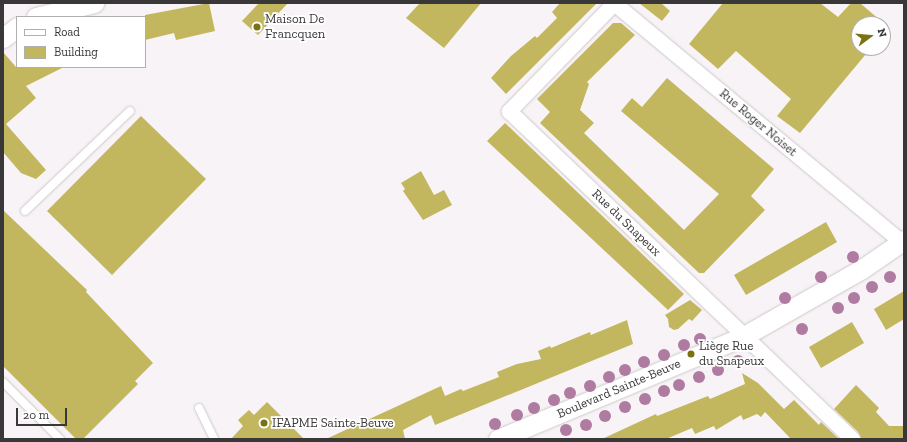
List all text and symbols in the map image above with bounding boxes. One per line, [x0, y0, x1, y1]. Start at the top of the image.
place label: Maison De Francquen [265, 12, 325, 43]
legend [16, 16, 146, 68]
north arrow [851, 16, 891, 56]
marker: Maison De Francquen [252, 22, 262, 32]
text: Road [54, 25, 80, 39]
text: N [875, 27, 889, 39]
text: Building [54, 45, 98, 59]
street label: Rue Roger Noiset [716, 86, 800, 160]
street label: Rue du Snapeux [588, 186, 664, 260]
place label: Liège Rue du Snapeux [699, 339, 764, 370]
marker: Liège Rue du Snapeux [686, 349, 696, 359]
street label: Boulevard Sainte-Beuve [555, 356, 683, 422]
scale bar [18, 400, 69, 426]
text: 20 m [23, 408, 49, 422]
place label: IFAPME Sainte-Beuve [272, 415, 394, 431]
marker: IFAPME Sainte-Beuve [259, 418, 269, 428]

